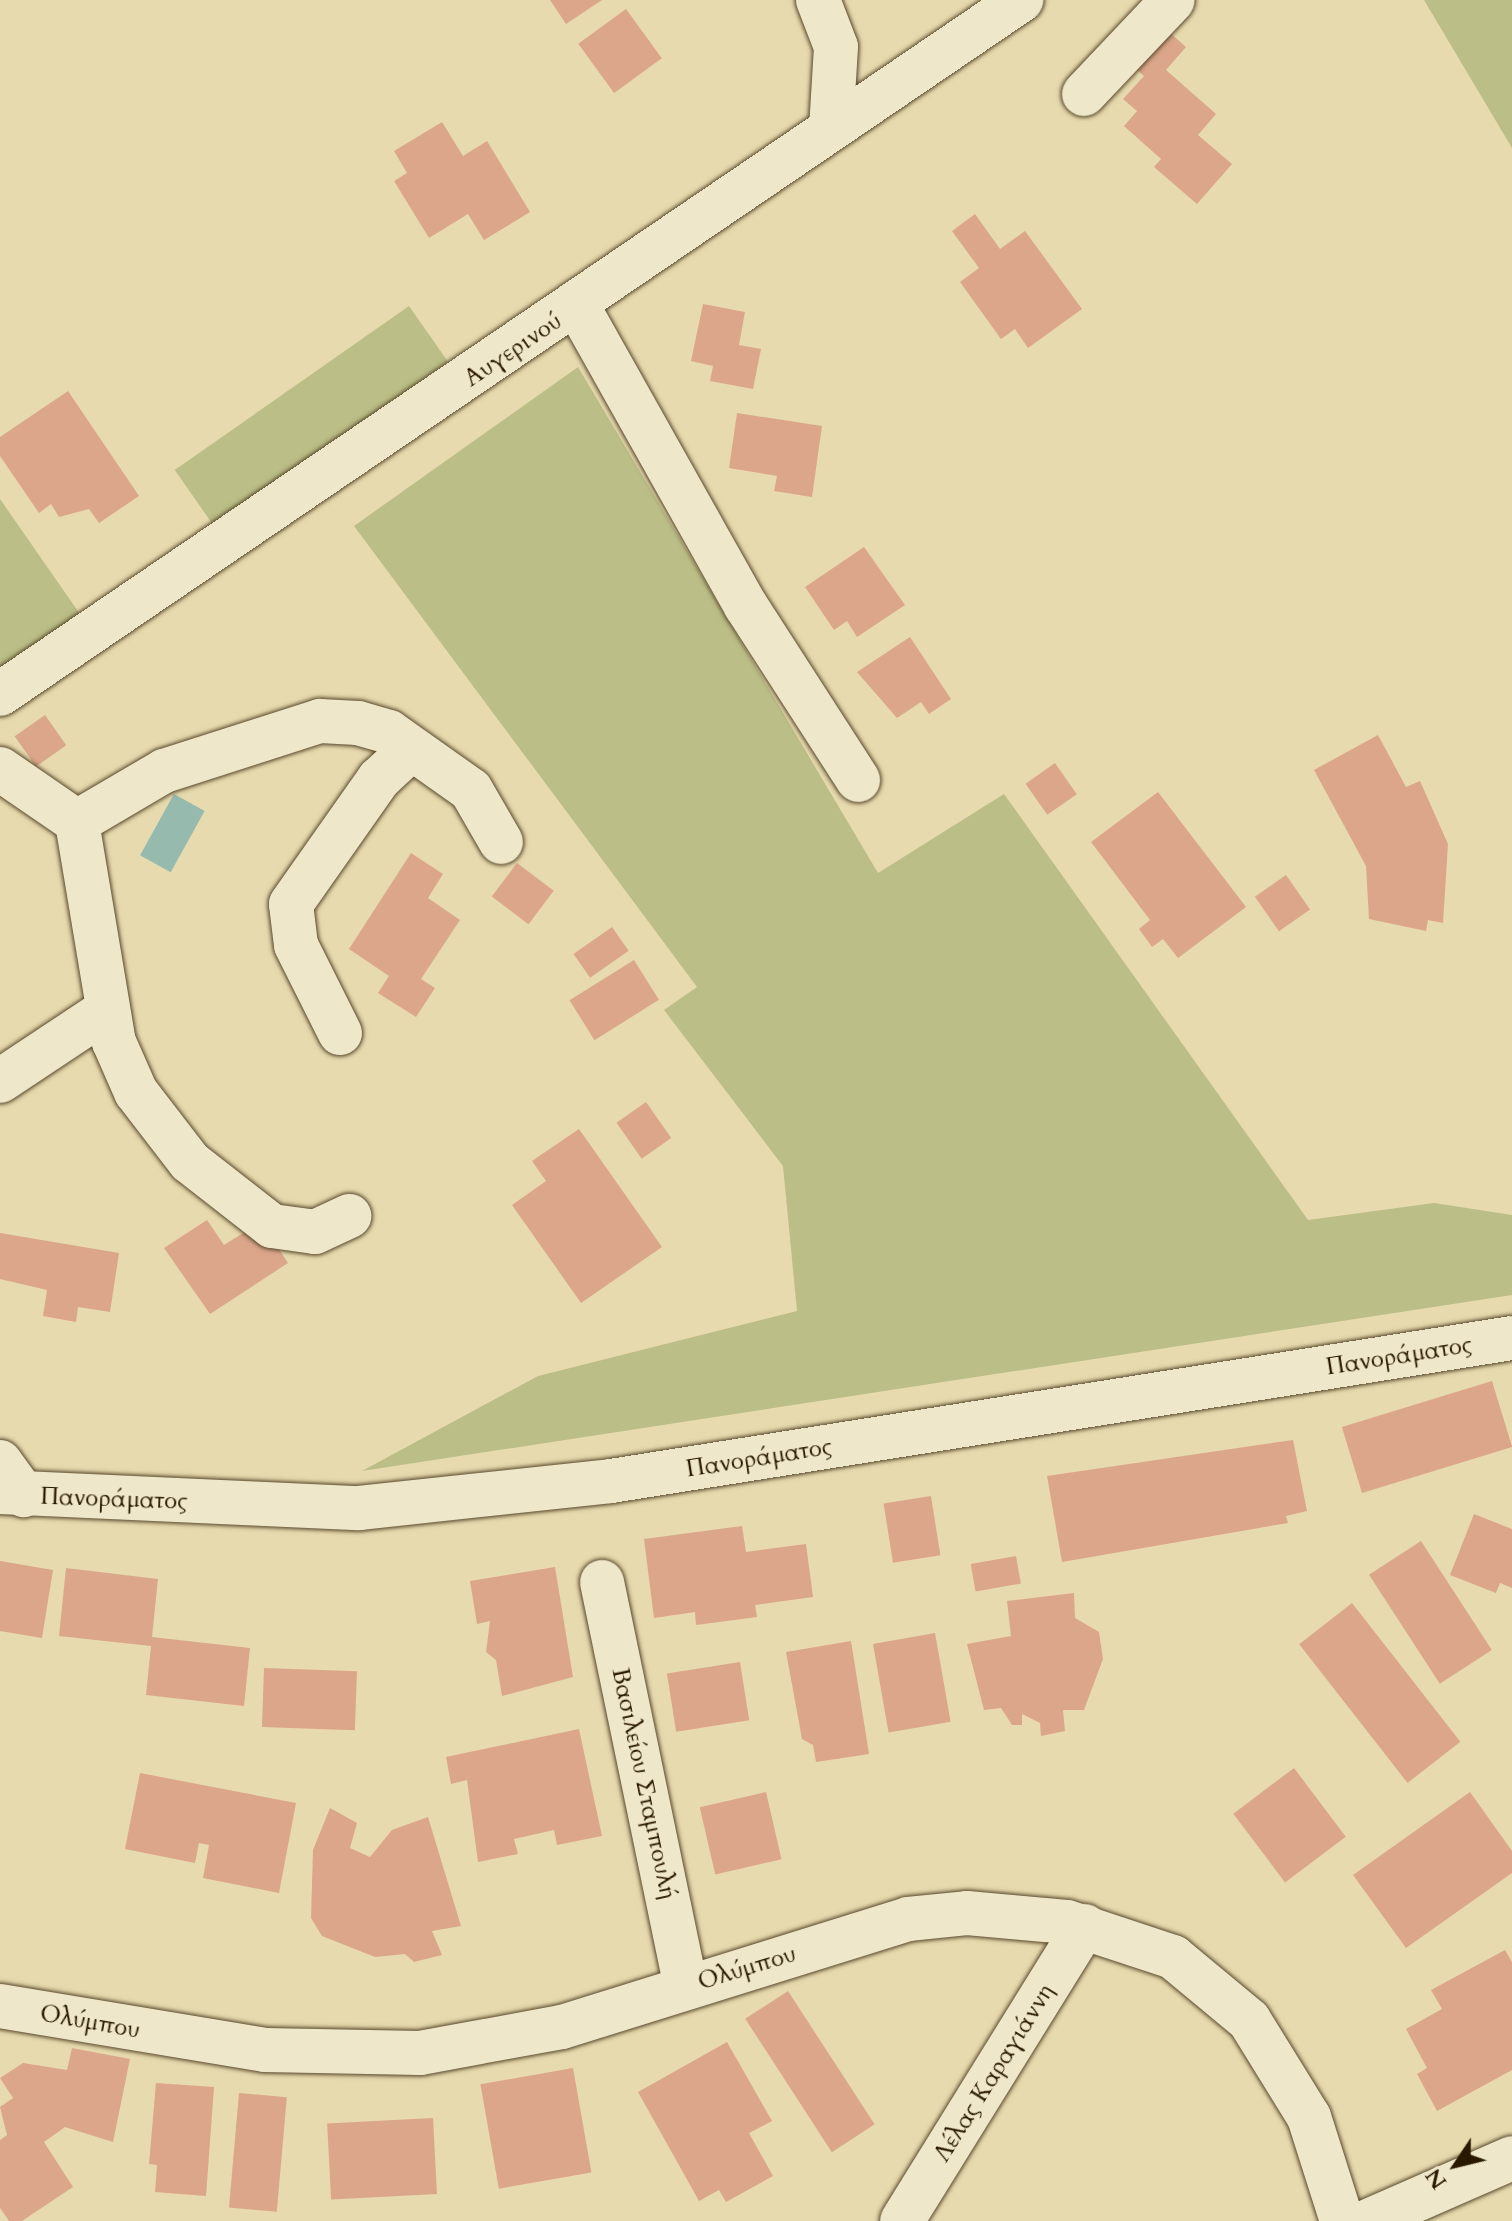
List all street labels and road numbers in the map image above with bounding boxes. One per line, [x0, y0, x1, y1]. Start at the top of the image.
street label: Αυγερινού [459, 307, 567, 393]
street label: Πανοράματος [1324, 1330, 1474, 1382]
street label: Πανοράματος [684, 1432, 834, 1484]
street label: Πανοράματος [40, 1482, 188, 1516]
street label: Βασιλείου Σταμπουλή [605, 1665, 683, 1903]
street label: Ολύμπου [694, 1939, 800, 1997]
street label: Λέλας Καραγιάννη [928, 1979, 1060, 2167]
street label: Ολύμπου [38, 1999, 142, 2045]

